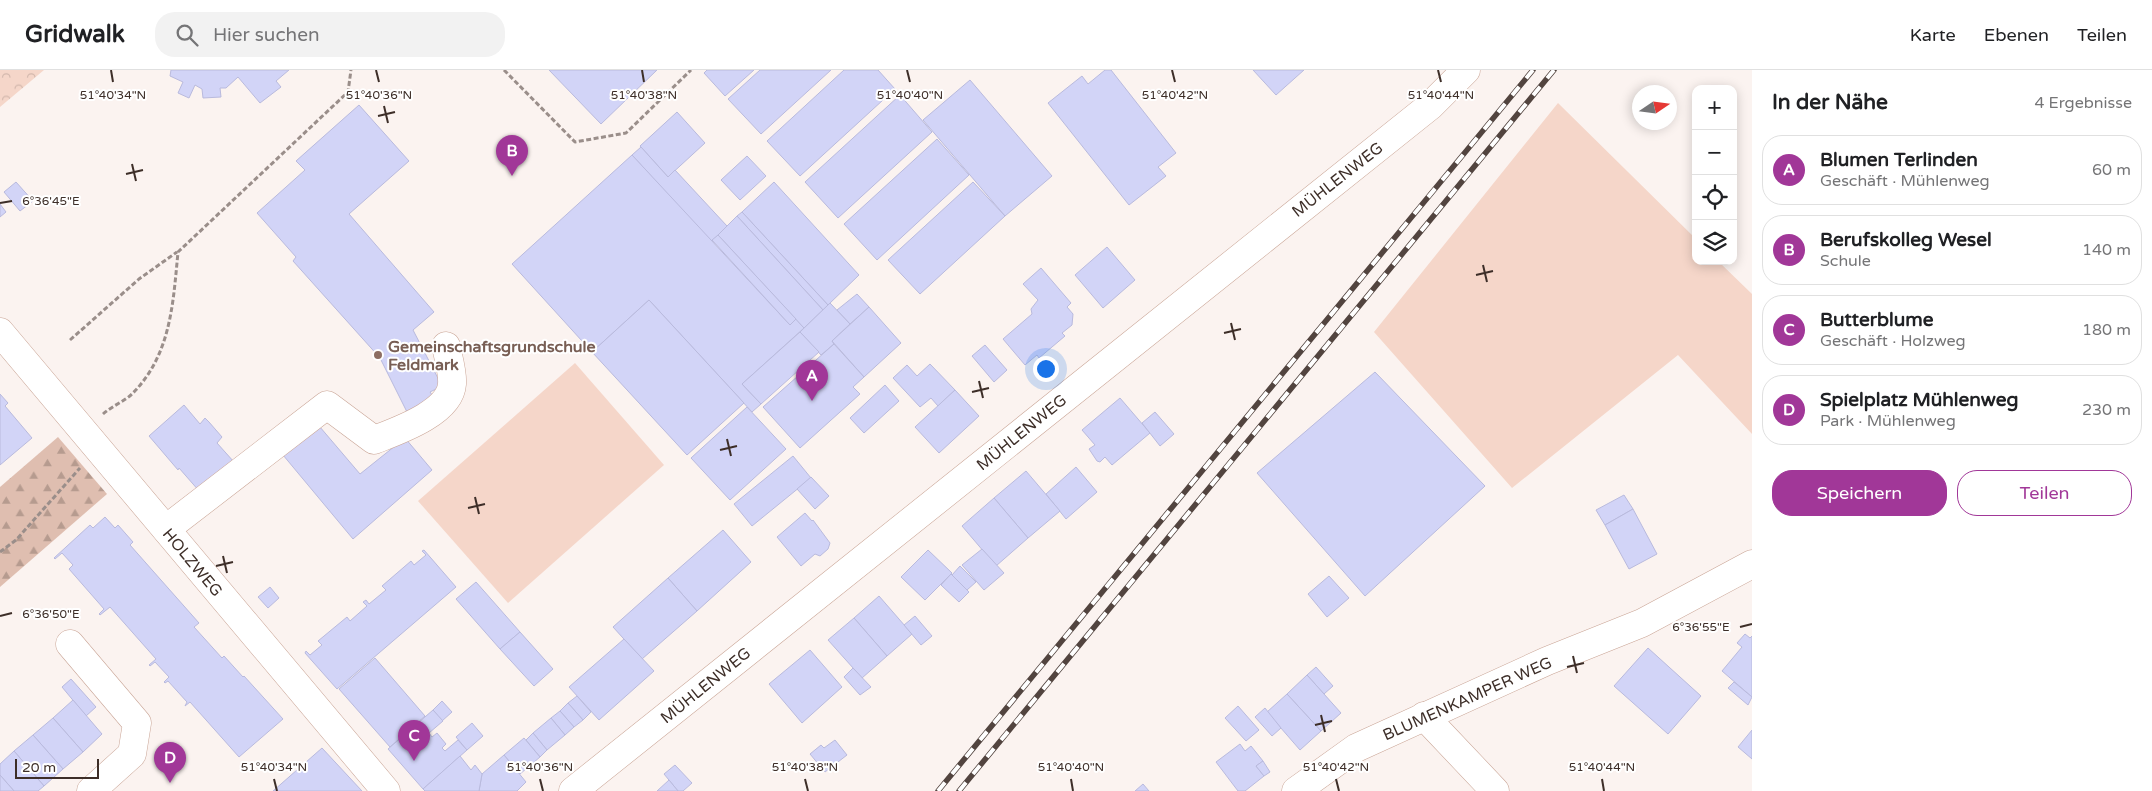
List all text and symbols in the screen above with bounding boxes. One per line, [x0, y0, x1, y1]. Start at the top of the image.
search box [155, 12, 505, 57]
text: Gridwalk [25, 20, 125, 49]
icon: search [173, 21, 201, 49]
text: Hier suchen [213, 24, 319, 46]
text: Karte [1910, 24, 1956, 46]
text: Ebenen [1984, 24, 2049, 46]
text: Teilen [2077, 24, 2127, 46]
north arrow [1632, 85, 1677, 130]
map controls [1692, 85, 1737, 265]
button: + [1692, 85, 1737, 130]
text: 51°40'34"N [80, 88, 146, 102]
text: 51°40'36"N [346, 88, 412, 102]
text: 51°40'38"N [611, 88, 677, 102]
text: 51°40'40"N [877, 88, 943, 102]
text: 51°40'42"N [1142, 88, 1208, 102]
text: 51°40'44"N [1408, 88, 1474, 102]
text: In der Nähe [1772, 90, 1888, 115]
text: 4 Ergebnisse [2034, 93, 2132, 113]
button: − [1692, 130, 1737, 175]
pin: B [496, 135, 528, 176]
street label: MÜHLENWEG [1288, 138, 1387, 222]
text: Blumen Terlinden [1820, 149, 1978, 171]
text: A [1783, 160, 1795, 180]
text: 60 m [2092, 160, 2131, 180]
text: Geschäft · Mühlenweg [1820, 171, 1990, 191]
button: locate [1692, 175, 1737, 220]
text: 6°36'45"E [22, 194, 80, 208]
button: layers [1692, 220, 1737, 265]
text: Berufskolleg Wesel [1820, 229, 1992, 251]
text: B [1783, 240, 1795, 260]
text: 140 m [2082, 240, 2131, 260]
text: Schule [1820, 251, 1871, 271]
text: Butterblume [1820, 309, 1934, 331]
text: C [1783, 320, 1795, 340]
text: 180 m [2082, 320, 2131, 340]
text: Geschäft · Holzweg [1820, 331, 1966, 351]
place label: Gemeinschaftsgrundschule Feldmark [388, 337, 596, 375]
marker: Gemeinschaftsgrundschule Feldmark [372, 349, 384, 361]
your location [1033, 356, 1059, 382]
pin: A [796, 360, 828, 401]
text: Spielplatz Mühlenweg [1820, 389, 2018, 411]
street label: MÜHLENWEG [972, 390, 1071, 475]
text: D [1783, 400, 1795, 420]
text: 230 m [2082, 400, 2131, 420]
text: Park · Mühlenweg [1820, 411, 1956, 431]
button: Speichern [1772, 470, 1947, 516]
button: Teilen [1957, 470, 2132, 516]
street label: HOLZWEG [158, 524, 227, 601]
text: 6°36'50"E [22, 607, 80, 621]
text: 6°36'55"E [1672, 620, 1730, 634]
street label: MÜHLENWEG [656, 643, 755, 728]
street label: BLUMENKAMPER WEG [1380, 652, 1555, 745]
pin: C [398, 720, 430, 761]
pin: D [154, 742, 186, 783]
scale bar [15, 756, 99, 779]
text: 20 m [22, 759, 56, 776]
text: 51°40'34"N [241, 760, 307, 774]
text: 51°40'36"N [507, 760, 573, 774]
text: 51°40'38"N [772, 760, 838, 774]
text: 51°40'40"N [1038, 760, 1104, 774]
text: 51°40'42"N [1303, 760, 1369, 774]
text: 51°40'44"N [1569, 760, 1635, 774]

